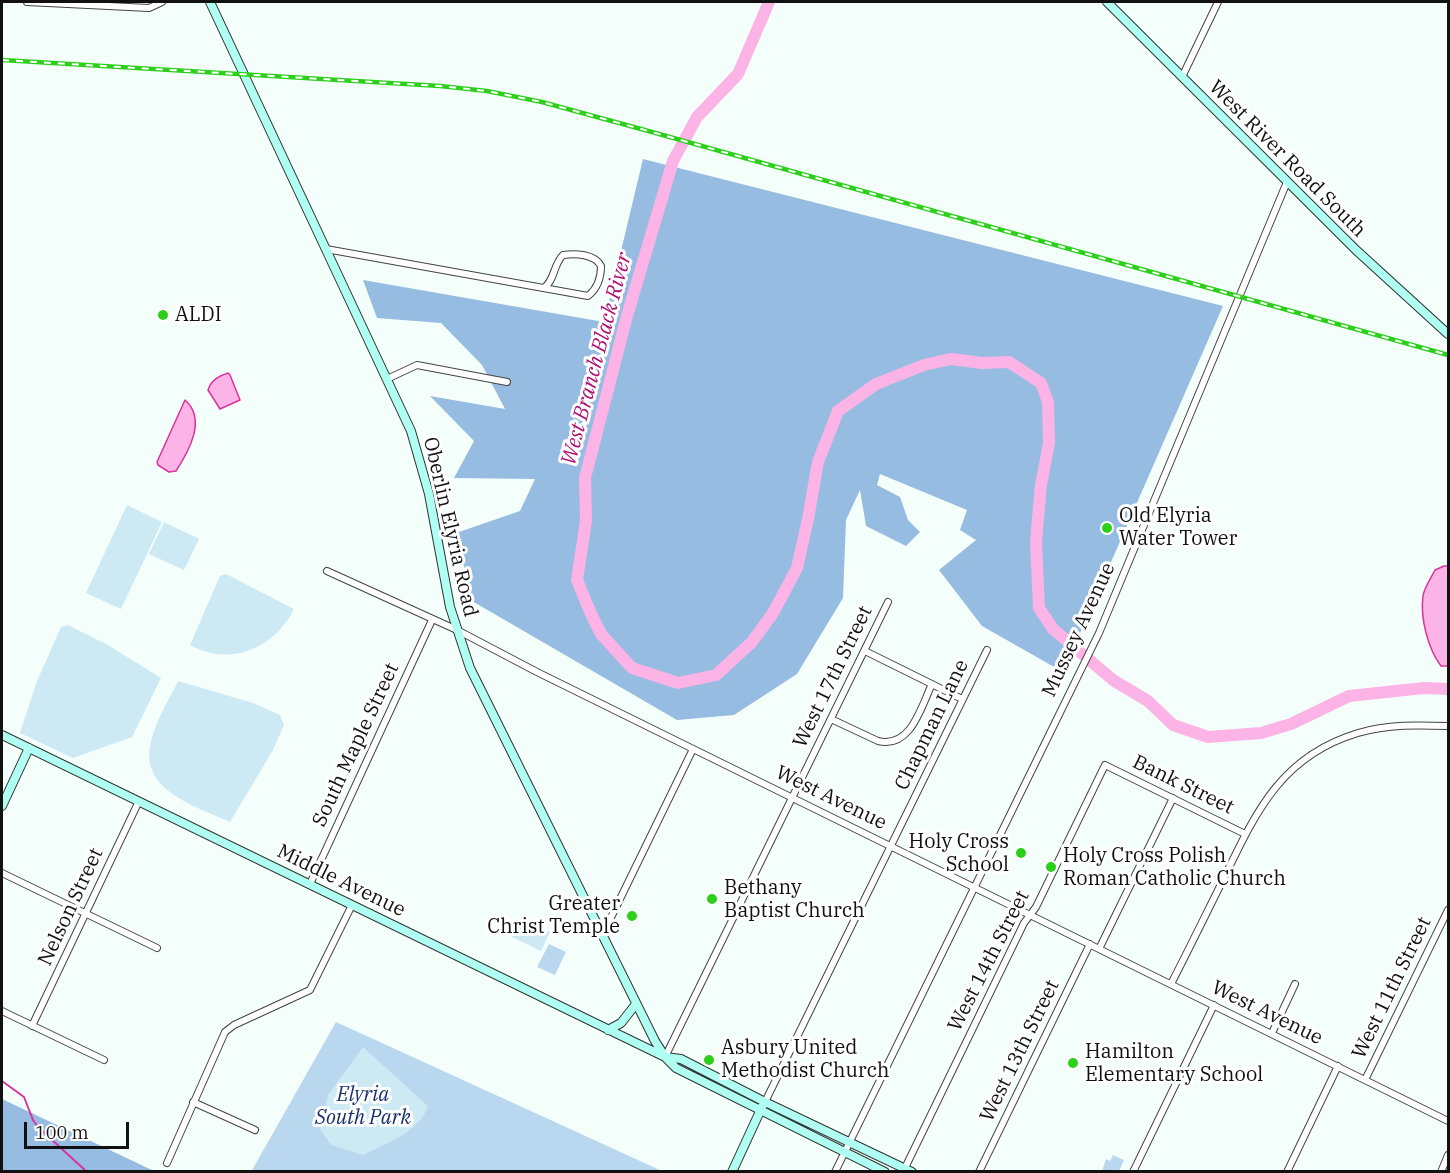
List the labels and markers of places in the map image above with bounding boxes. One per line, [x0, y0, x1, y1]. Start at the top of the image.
place label: ALDI [175, 303, 222, 327]
marker: ALDI [156, 308, 170, 322]
place label: Old Elyria Water Tower [1119, 504, 1237, 551]
marker: Old Elyria Water Tower [1100, 521, 1114, 535]
place label: Holy Cross School [908, 830, 1009, 877]
place label: Holy Cross Polish Roman Catholic Church [1063, 844, 1286, 891]
marker: Holy Cross School [1014, 846, 1028, 860]
marker: Holy Cross Polish Roman Catholic Church [1044, 860, 1058, 874]
place label: Bethany Baptist Church [724, 876, 865, 923]
place label: Greater Christ Temple [487, 892, 620, 939]
marker: Bethany Baptist Church [705, 892, 719, 906]
marker: Greater Christ Temple [625, 909, 639, 923]
place label: Asbury United Methodist Church [721, 1036, 889, 1083]
place label: Hamilton Elementary School [1085, 1040, 1263, 1087]
marker: Asbury United Methodist Church [702, 1053, 716, 1067]
marker: Hamilton Elementary School [1066, 1056, 1080, 1070]

